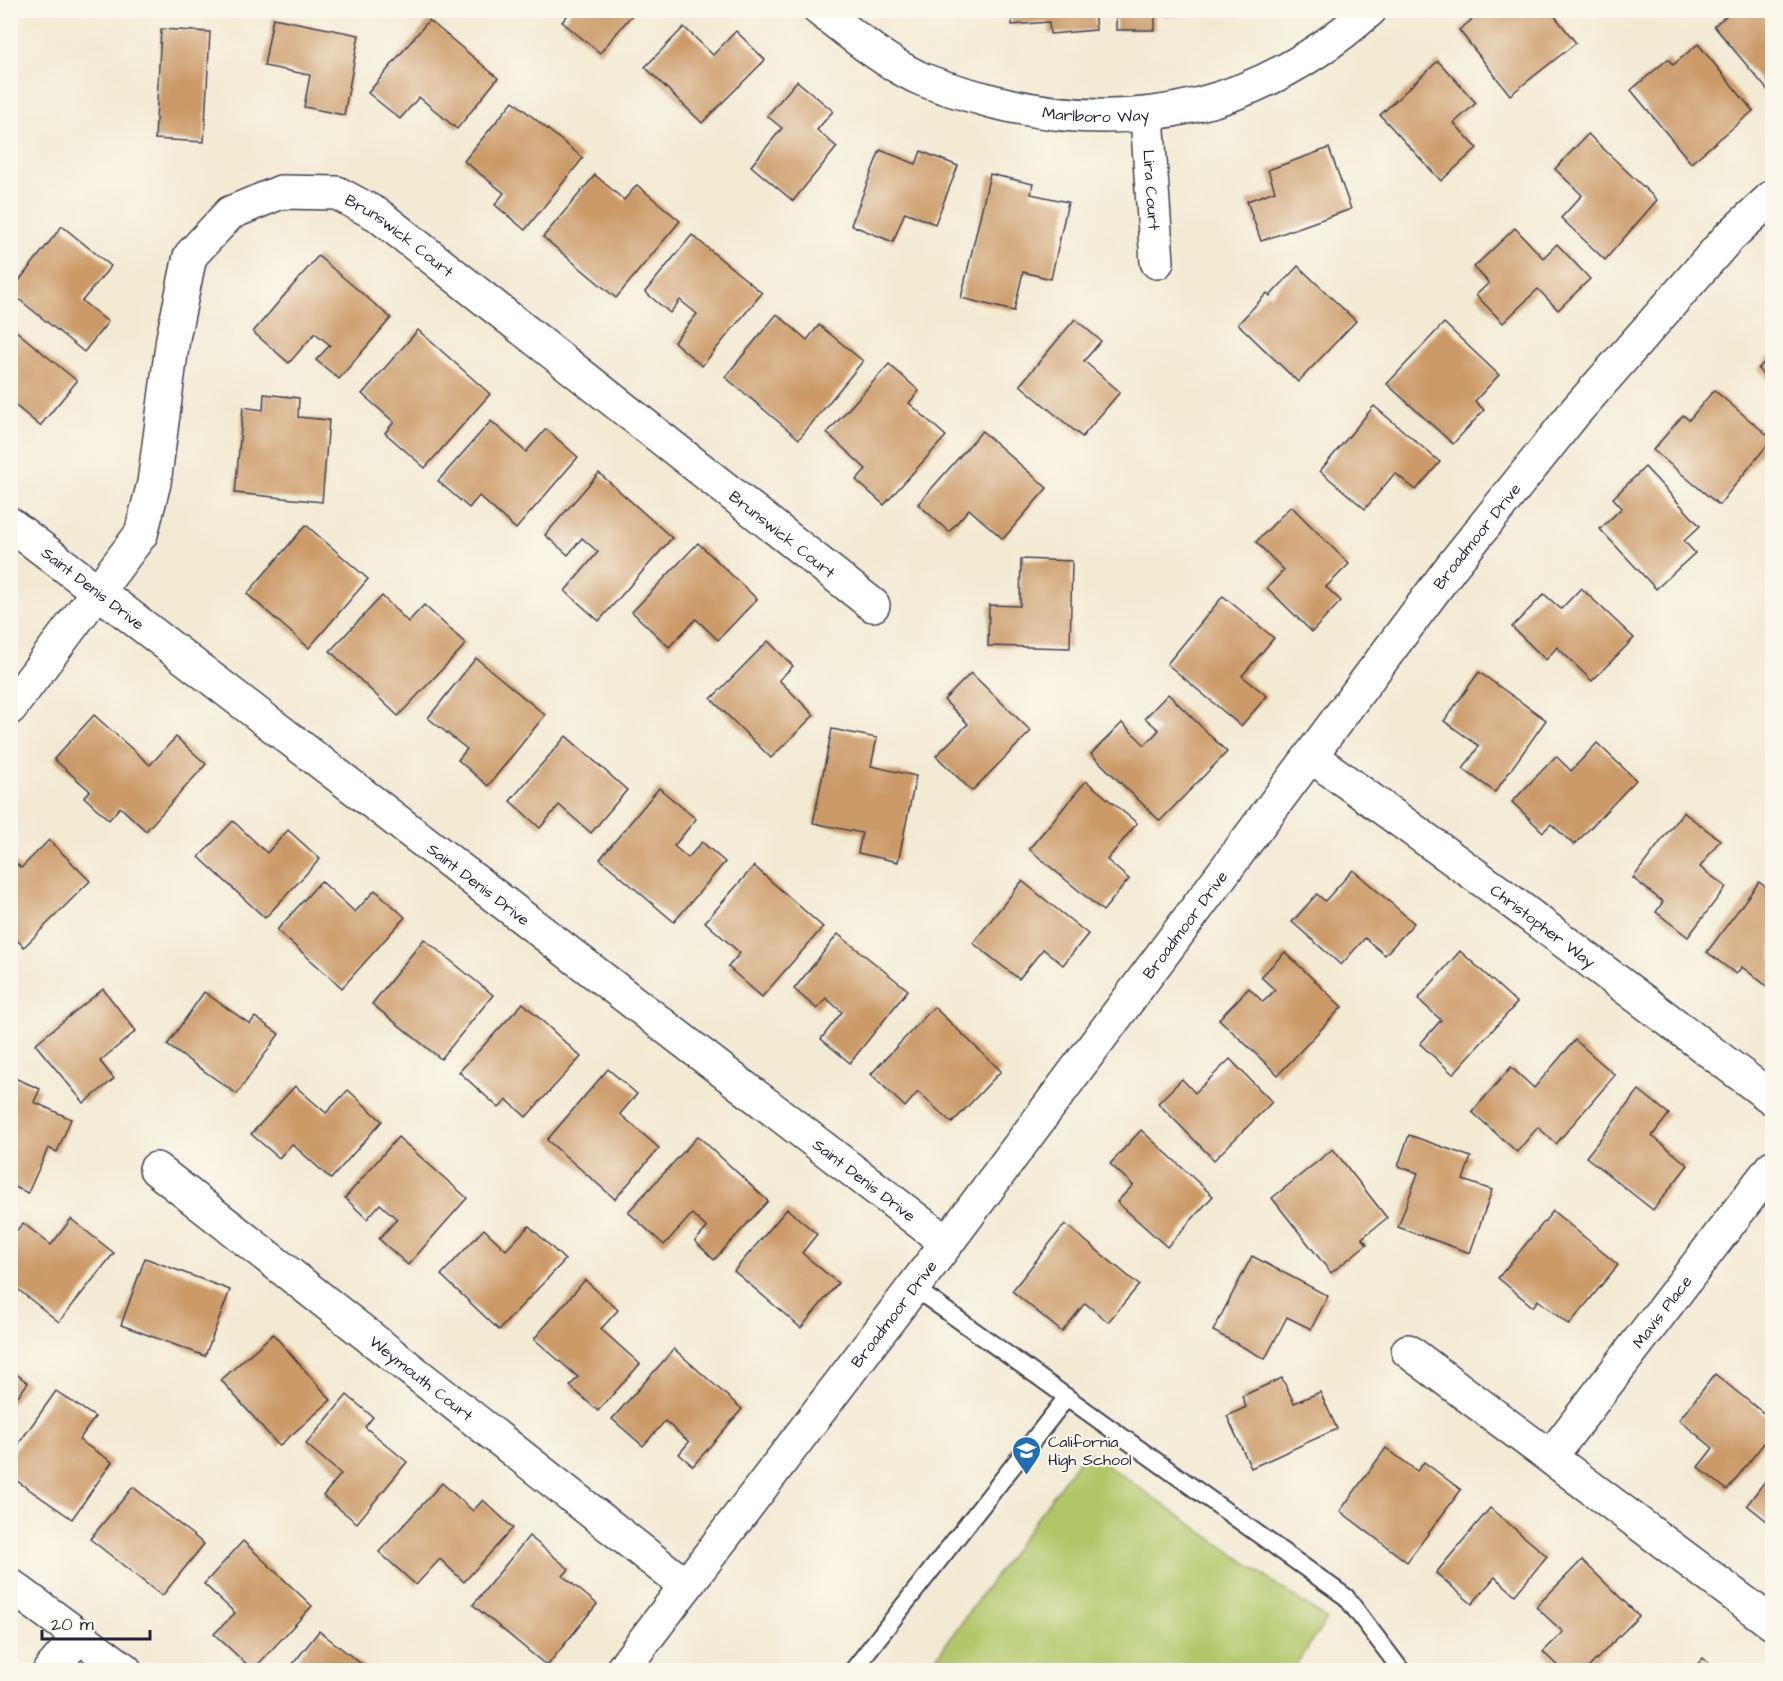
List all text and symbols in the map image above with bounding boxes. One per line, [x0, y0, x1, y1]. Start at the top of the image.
street label: Marlboro Way [1041, 102, 1151, 128]
street label: Lira Court [1137, 149, 1165, 231]
street label: Brunswick Court [341, 189, 459, 283]
street label: Broadmoor Drive [1428, 479, 1526, 594]
street label: Brunswick Court [724, 486, 840, 584]
street label: Saint Denis Drive [37, 542, 149, 635]
street label: Saint Denis Drive [422, 838, 534, 931]
street label: Broadmoor Drive [1138, 866, 1233, 984]
street label: Christopher Way [1485, 879, 1600, 974]
street label: Saint Denis Drive [808, 1134, 920, 1227]
street label: Broadmoor Drive [846, 1256, 942, 1372]
street label: Mavis Place [1627, 1271, 1697, 1353]
street label: Weymouth Court [364, 1331, 478, 1427]
place label: California High School [1048, 1431, 1132, 1472]
school or university icon: California High School [1011, 1434, 1043, 1476]
scale bar [42, 1603, 150, 1641]
text: 20 m [51, 1612, 94, 1637]

